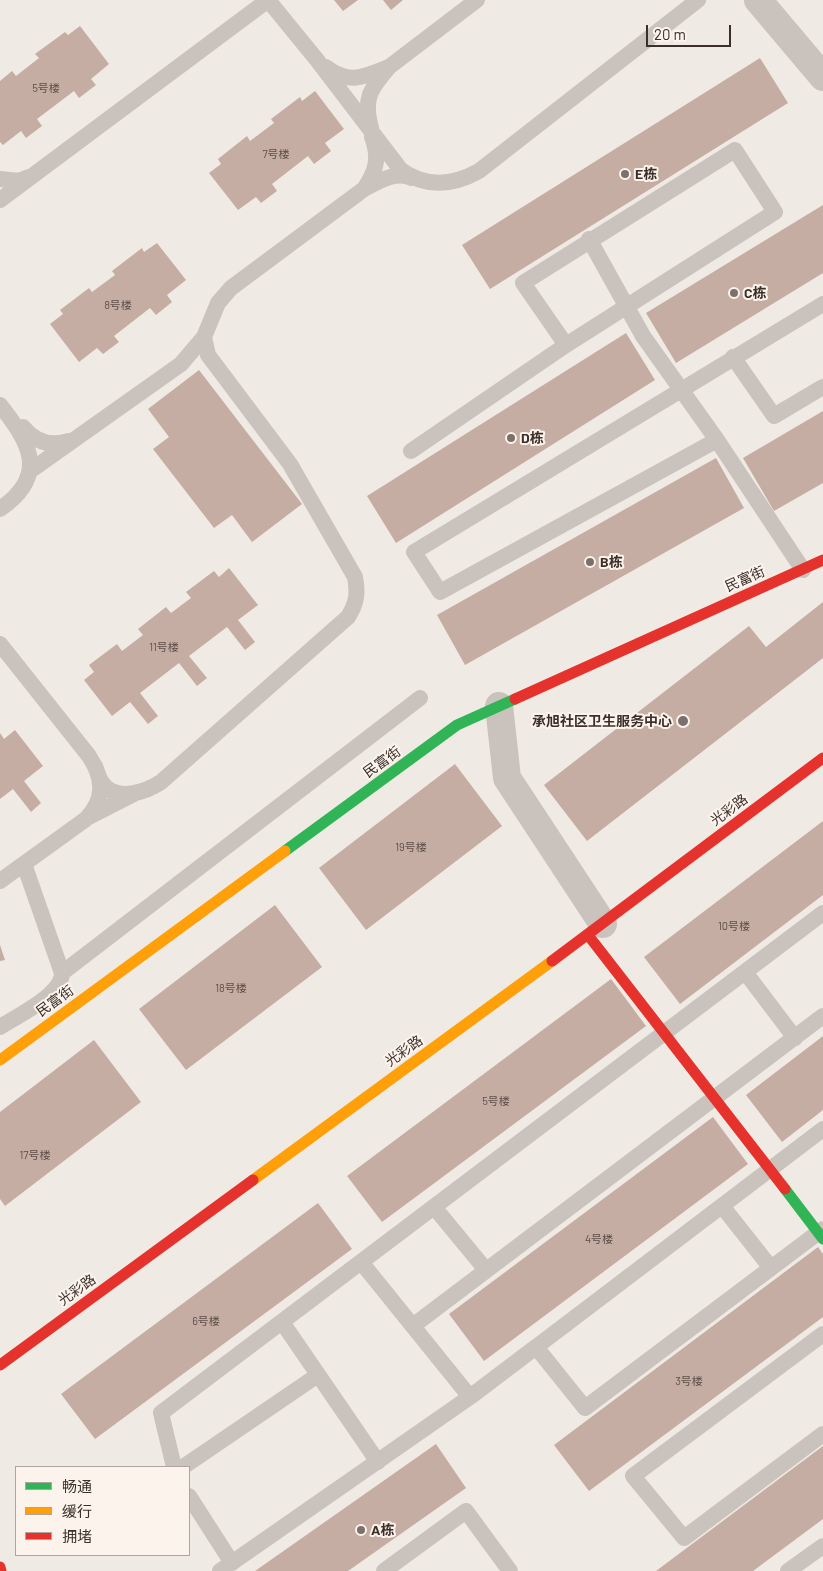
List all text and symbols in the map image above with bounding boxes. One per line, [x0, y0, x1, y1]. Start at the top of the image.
scale bar [648, 15, 733, 47]
text: 20 m [654, 25, 686, 43]
house number: 5号楼 [32, 81, 60, 95]
house number: 7号楼 [262, 147, 290, 161]
place label: E栋 [635, 166, 657, 182]
marker: E栋 [619, 168, 631, 180]
place label: C栋 [744, 285, 767, 301]
marker: C栋 [728, 287, 740, 299]
house number: 8号楼 [104, 298, 132, 312]
place label: D栋 [521, 430, 544, 446]
marker: D栋 [505, 432, 517, 444]
place label: B栋 [600, 554, 623, 570]
marker: B栋 [584, 556, 596, 568]
street label: 民富街 [722, 563, 768, 595]
house number: 11号楼 [149, 640, 179, 654]
place label: 承旭社区卫生服务中心 [532, 713, 672, 729]
marker: 承旭社区卫生服务中心 [676, 714, 690, 728]
street label: 民富街 [360, 743, 404, 781]
street label: 光彩路 [707, 791, 751, 829]
house number: 19号楼 [395, 840, 427, 854]
house number: 10号楼 [718, 919, 750, 933]
house number: 18号楼 [215, 981, 247, 995]
street label: 民富街 [33, 982, 77, 1020]
street label: 光彩路 [382, 1032, 426, 1070]
house number: 5号楼 [482, 1094, 510, 1108]
house number: 17号楼 [19, 1148, 51, 1162]
house number: 4号楼 [585, 1232, 613, 1246]
street label: 光彩路 [55, 1271, 99, 1309]
house number: 6号楼 [192, 1314, 220, 1328]
house number: 3号楼 [675, 1374, 703, 1388]
legend [15, 1466, 190, 1556]
text: 畅通 [62, 1477, 92, 1495]
text: 缓行 [62, 1502, 92, 1520]
place label: A栋 [371, 1522, 394, 1538]
marker: A栋 [355, 1524, 367, 1536]
text: 拥堵 [62, 1527, 92, 1545]

